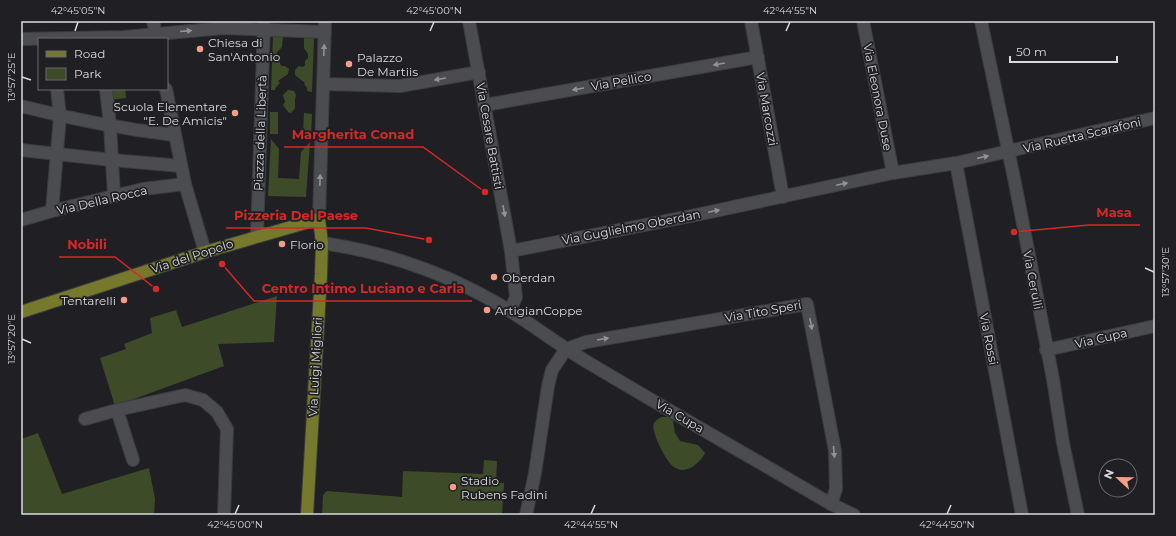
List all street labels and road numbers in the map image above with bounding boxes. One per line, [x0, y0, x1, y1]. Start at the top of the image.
street label: Via Eleonora Duse [860, 42, 896, 152]
street label: Via Pellico [590, 68, 652, 94]
street label: Via Marcozzi [753, 71, 781, 147]
street label: Piazza della Libertà [250, 75, 270, 191]
street label: Via Cesare Battisti [473, 82, 507, 190]
street label: Via Ruetta Scarafoni [1022, 114, 1142, 156]
street label: Via Della Rocca [55, 182, 149, 218]
street label: Via Guglielmo Oberdan [560, 206, 702, 248]
street label: Via del Popolo [149, 236, 235, 276]
street label: Via Cerulli [1020, 249, 1046, 311]
street label: Via Tito Speri [723, 297, 803, 325]
street label: Via Rossi [977, 312, 1001, 366]
street label: Via Luigi Migliori [305, 317, 325, 417]
street label: Via Cupa [1073, 325, 1129, 351]
street label: Via Cupa [653, 396, 707, 436]

